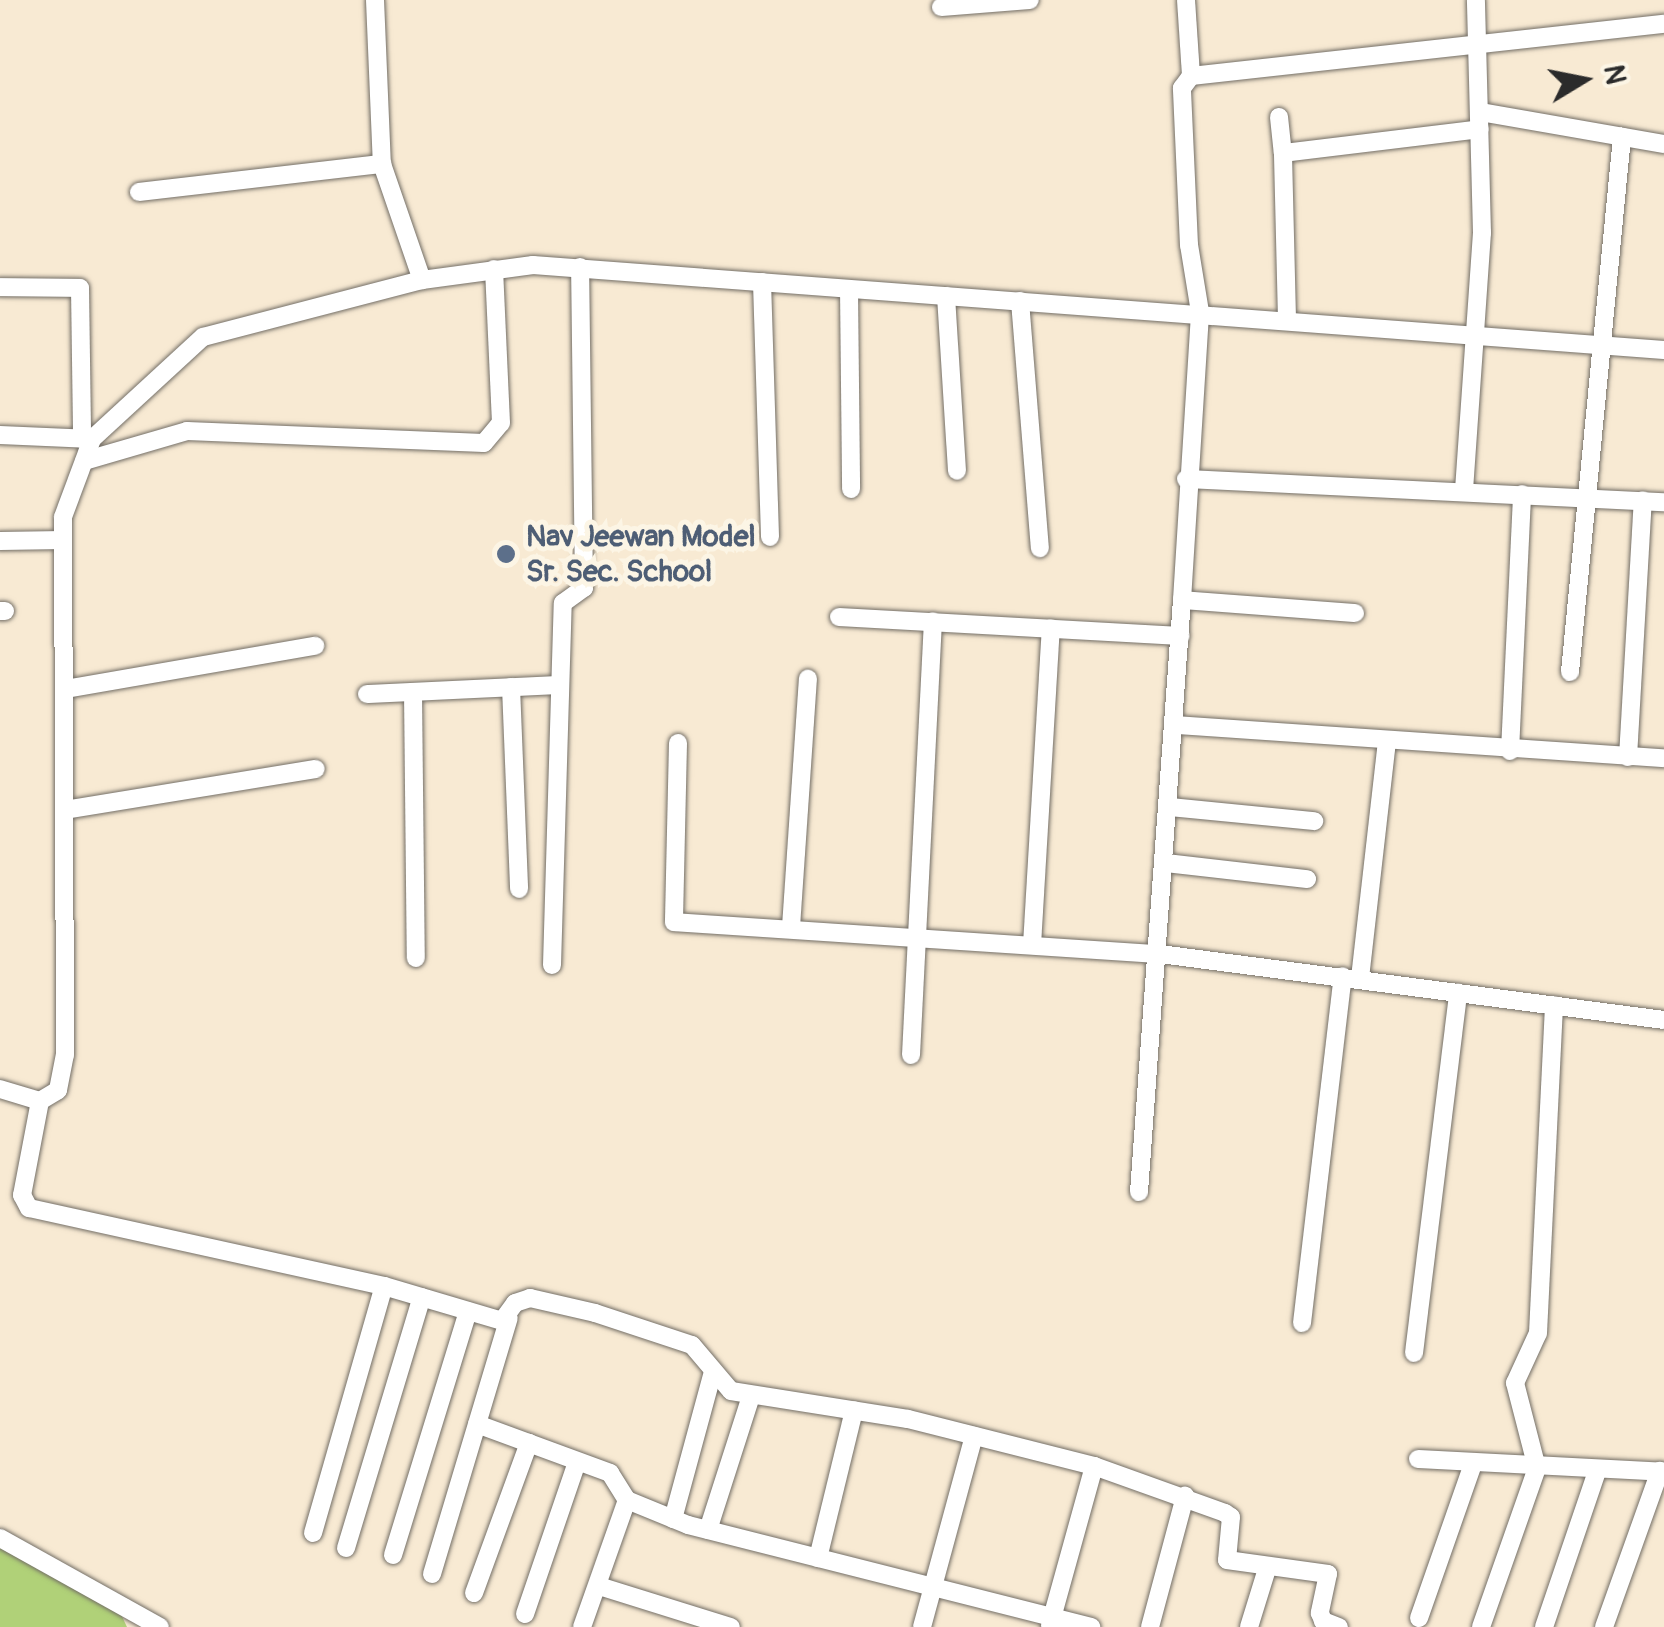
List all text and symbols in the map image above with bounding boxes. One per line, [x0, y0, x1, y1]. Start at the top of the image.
north arrow [1534, 30, 1634, 130]
text: N [1595, 62, 1633, 87]
place label: Nav Jeewan Model Sr. Sec. School [526, 519, 756, 590]
marker: Nav Jeewan Model Sr. Sec. School [495, 543, 517, 565]

